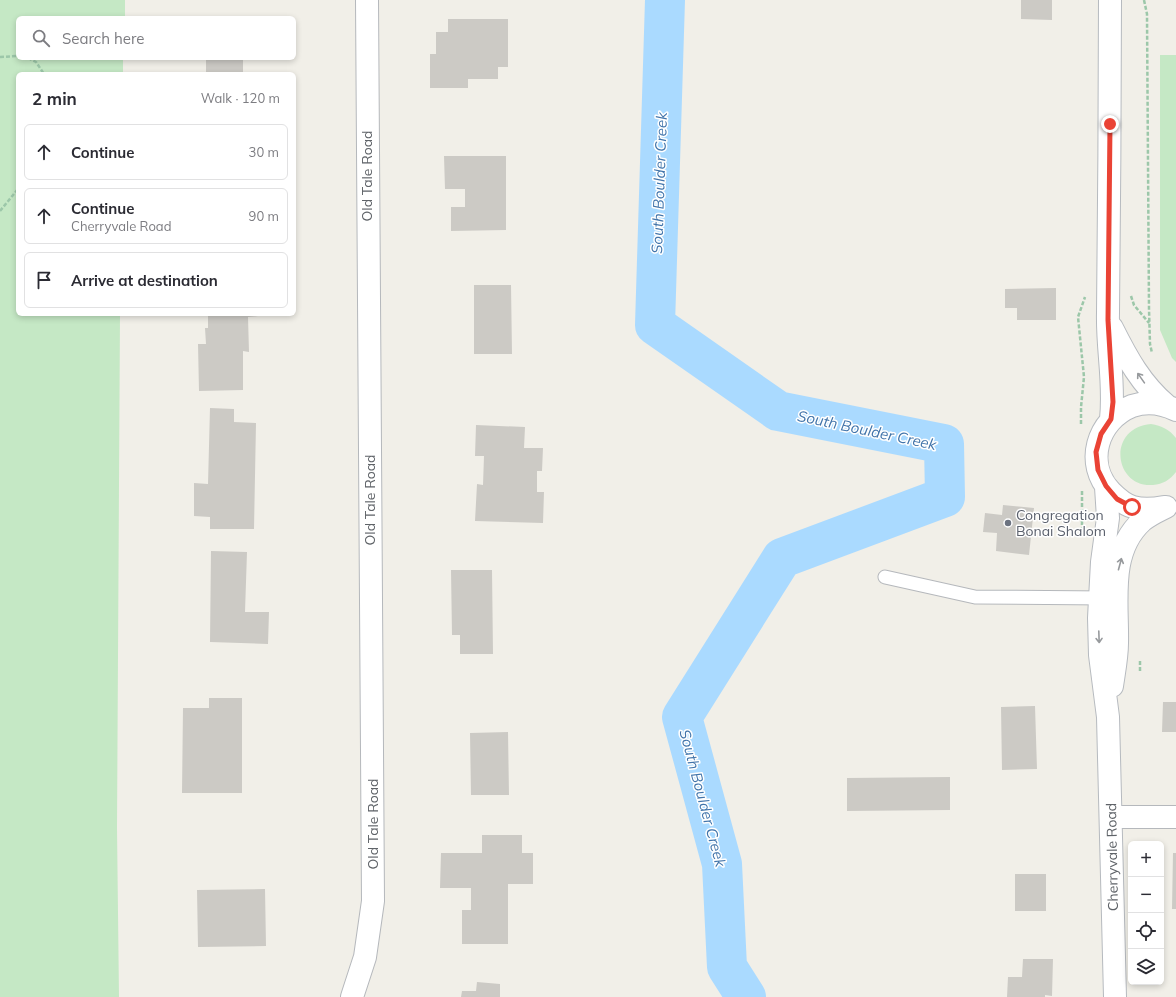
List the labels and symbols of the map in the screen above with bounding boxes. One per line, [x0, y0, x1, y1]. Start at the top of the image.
water label: South Boulder Creek [647, 111, 671, 254]
route end [1101, 115, 1119, 133]
street label: Old Tale Road [358, 131, 376, 221]
one-way arrow [1137, 372, 1145, 383]
water label: South Boulder Creek [796, 406, 940, 454]
street label: Old Tale Road [361, 455, 379, 545]
route start [1123, 498, 1141, 516]
place label: Congregation Bonai Shalom [1016, 506, 1106, 540]
marker: Congregation Bonai Shalom [1003, 518, 1013, 528]
one-way arrow [1117, 557, 1124, 570]
one-way arrow [1096, 630, 1103, 643]
water label: South Boulder Creek [675, 727, 731, 870]
street label: Old Tale Road [364, 779, 382, 869]
street label: Cherryvale Road [1102, 803, 1122, 911]

